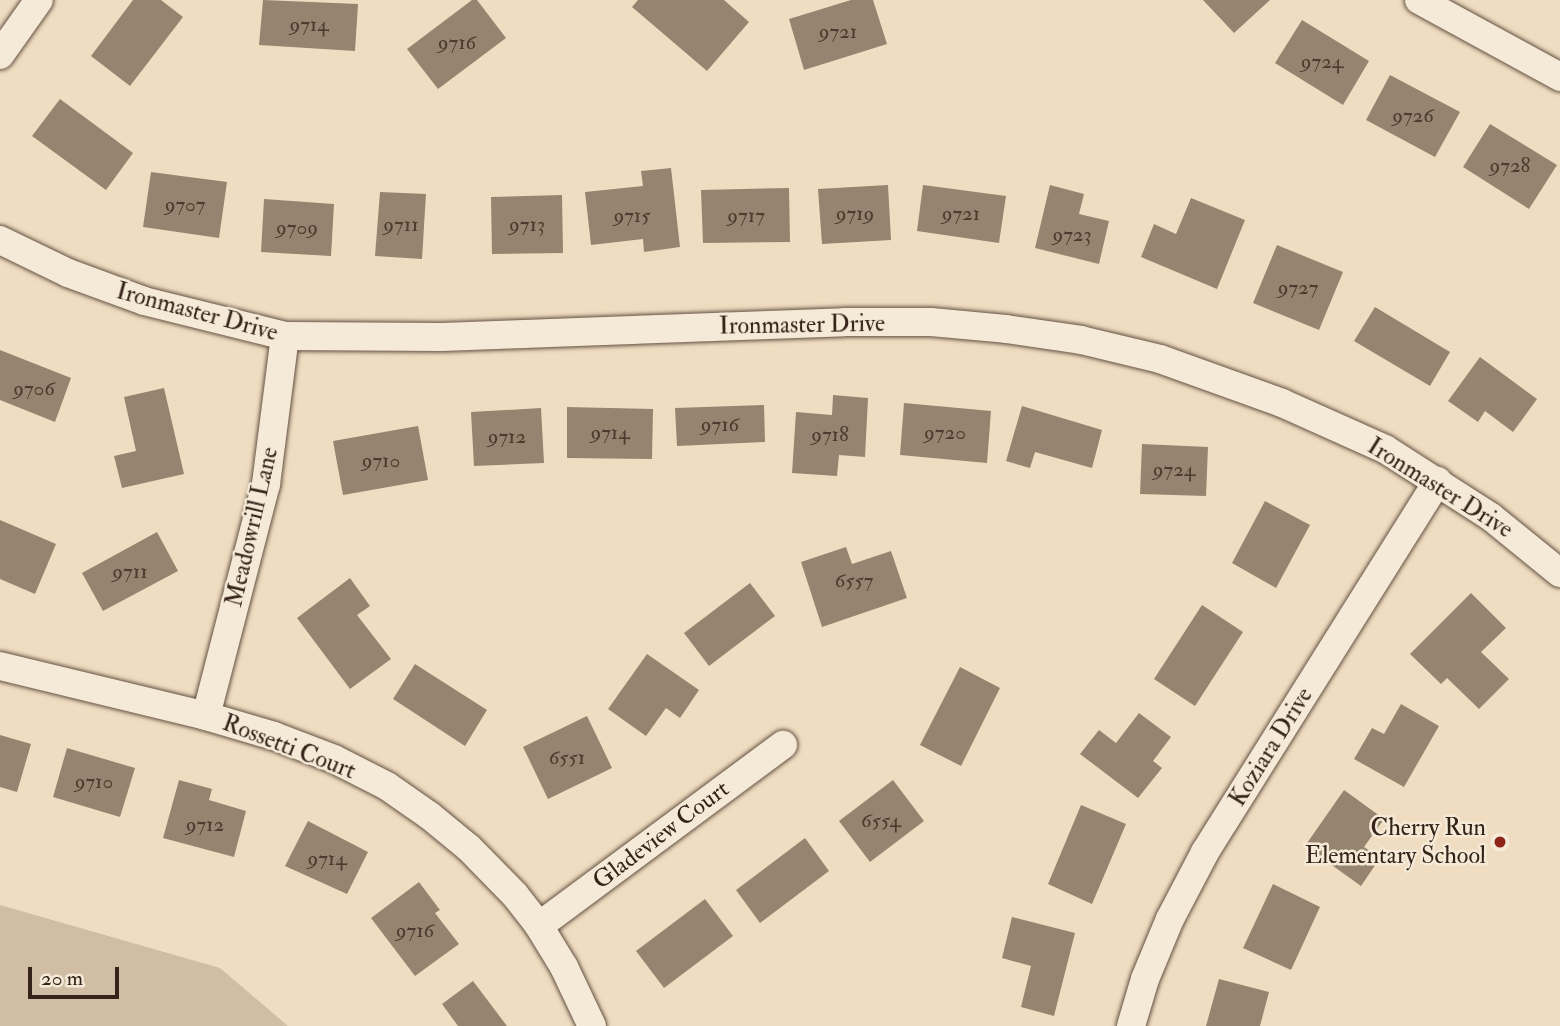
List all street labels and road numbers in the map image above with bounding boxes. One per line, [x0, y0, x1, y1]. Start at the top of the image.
street label: Ironmaster Drive [113, 277, 281, 347]
street label: Ironmaster Drive [719, 309, 885, 341]
street label: Ironmaster Drive [1362, 432, 1518, 544]
street label: Meadowrill Lane [220, 444, 284, 610]
street label: Koziara Drive [1223, 682, 1319, 812]
street label: Rossetti Court [218, 708, 360, 786]
street label: Gladeview Court [587, 775, 735, 895]

